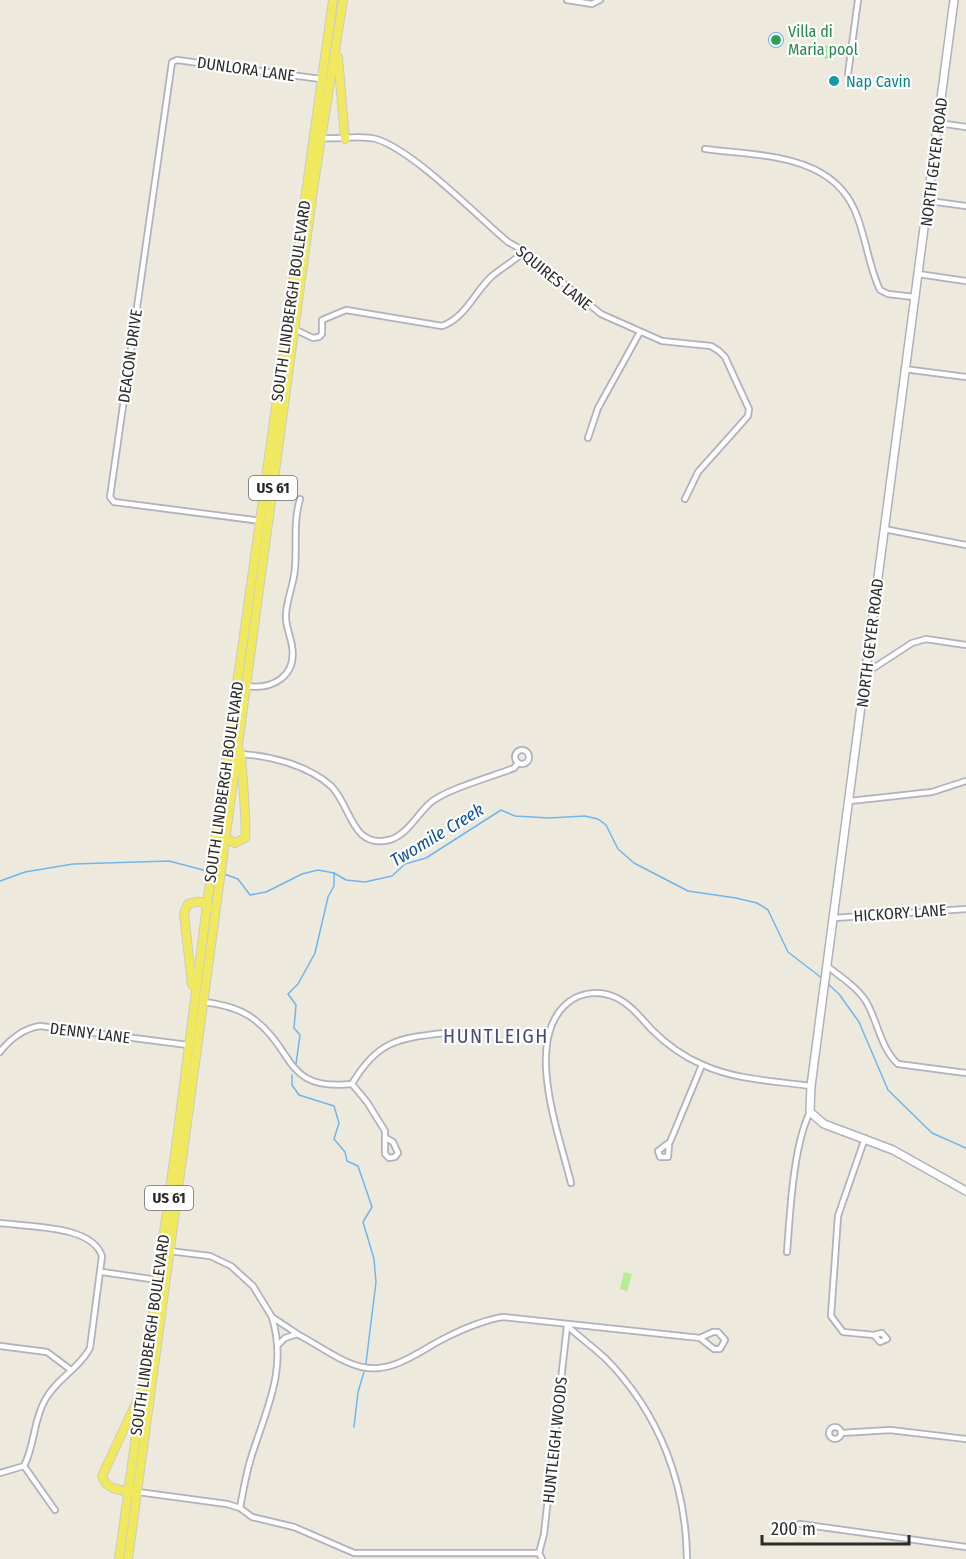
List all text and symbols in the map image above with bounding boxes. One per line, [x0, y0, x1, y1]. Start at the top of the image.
place label: Villa di Maria pool [788, 22, 858, 59]
marker: Villa di Maria pool [769, 33, 783, 47]
street label: DUNLORA LANE [196, 53, 296, 85]
place label: Nap Cavin [846, 72, 911, 91]
marker: Nap Cavin [827, 74, 841, 88]
street label: NORTH GEYER ROAD [917, 96, 951, 228]
street label: SOUTH LINDBERGH BOULEVARD [267, 199, 315, 403]
street label: SQUIRES LANE [512, 242, 596, 314]
street label: DEACON DRIVE [114, 308, 146, 404]
road number: US 61 [249, 476, 297, 500]
street label: NORTH GEYER ROAD [853, 577, 887, 709]
street label: SOUTH LINDBERGH BOULEVARD [200, 680, 248, 884]
water label: Twomile Creek [386, 799, 488, 871]
street label: HICKORY LANE [853, 900, 947, 926]
street label: DENNY LANE [49, 1019, 131, 1047]
district label: HUNTLEIGH [443, 1024, 549, 1048]
road number: US 61 [145, 1186, 193, 1210]
street label: SOUTH LINDBERGH BOULEVARD [126, 1233, 174, 1437]
street label: HUNTLEIGH WOODS [539, 1376, 571, 1504]
scale bar [762, 1508, 909, 1546]
text: 200 m [771, 1518, 816, 1540]

